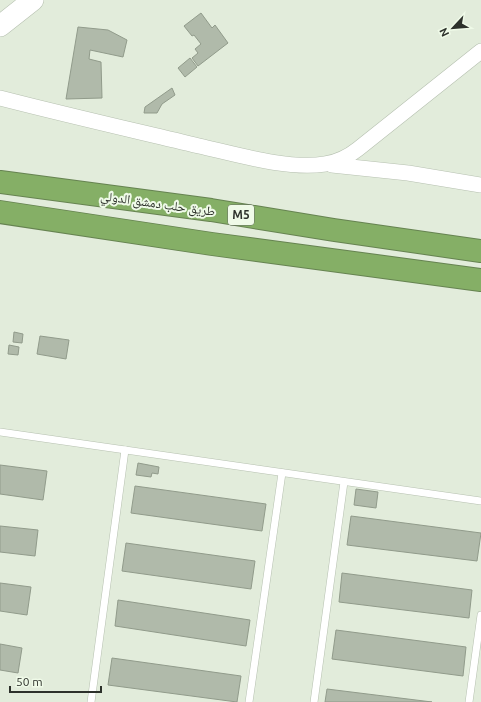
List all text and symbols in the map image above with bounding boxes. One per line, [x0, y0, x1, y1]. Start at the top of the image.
north arrow [433, 8, 473, 48]
text: N [437, 26, 451, 39]
street label: طريق حلب دمشق الدولي [99, 188, 216, 222]
road number: M5 [228, 205, 254, 225]
scale bar [10, 668, 101, 694]
text: 50 m [16, 675, 43, 688]

